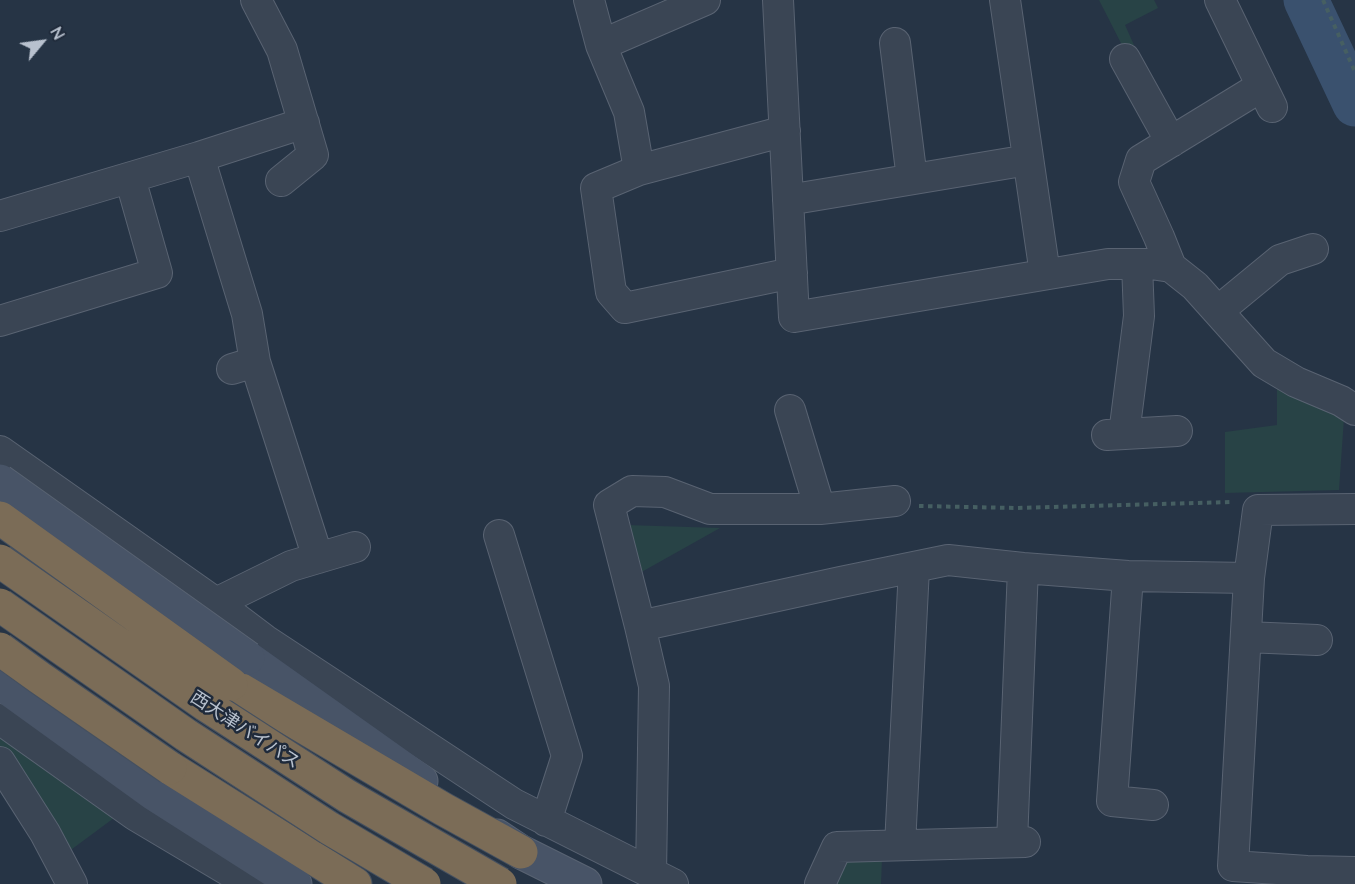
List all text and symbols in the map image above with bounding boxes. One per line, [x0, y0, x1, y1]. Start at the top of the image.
north arrow [12, 12, 72, 72]
text: N [46, 23, 69, 43]
street label: 西大津バイパス [186, 687, 304, 773]

